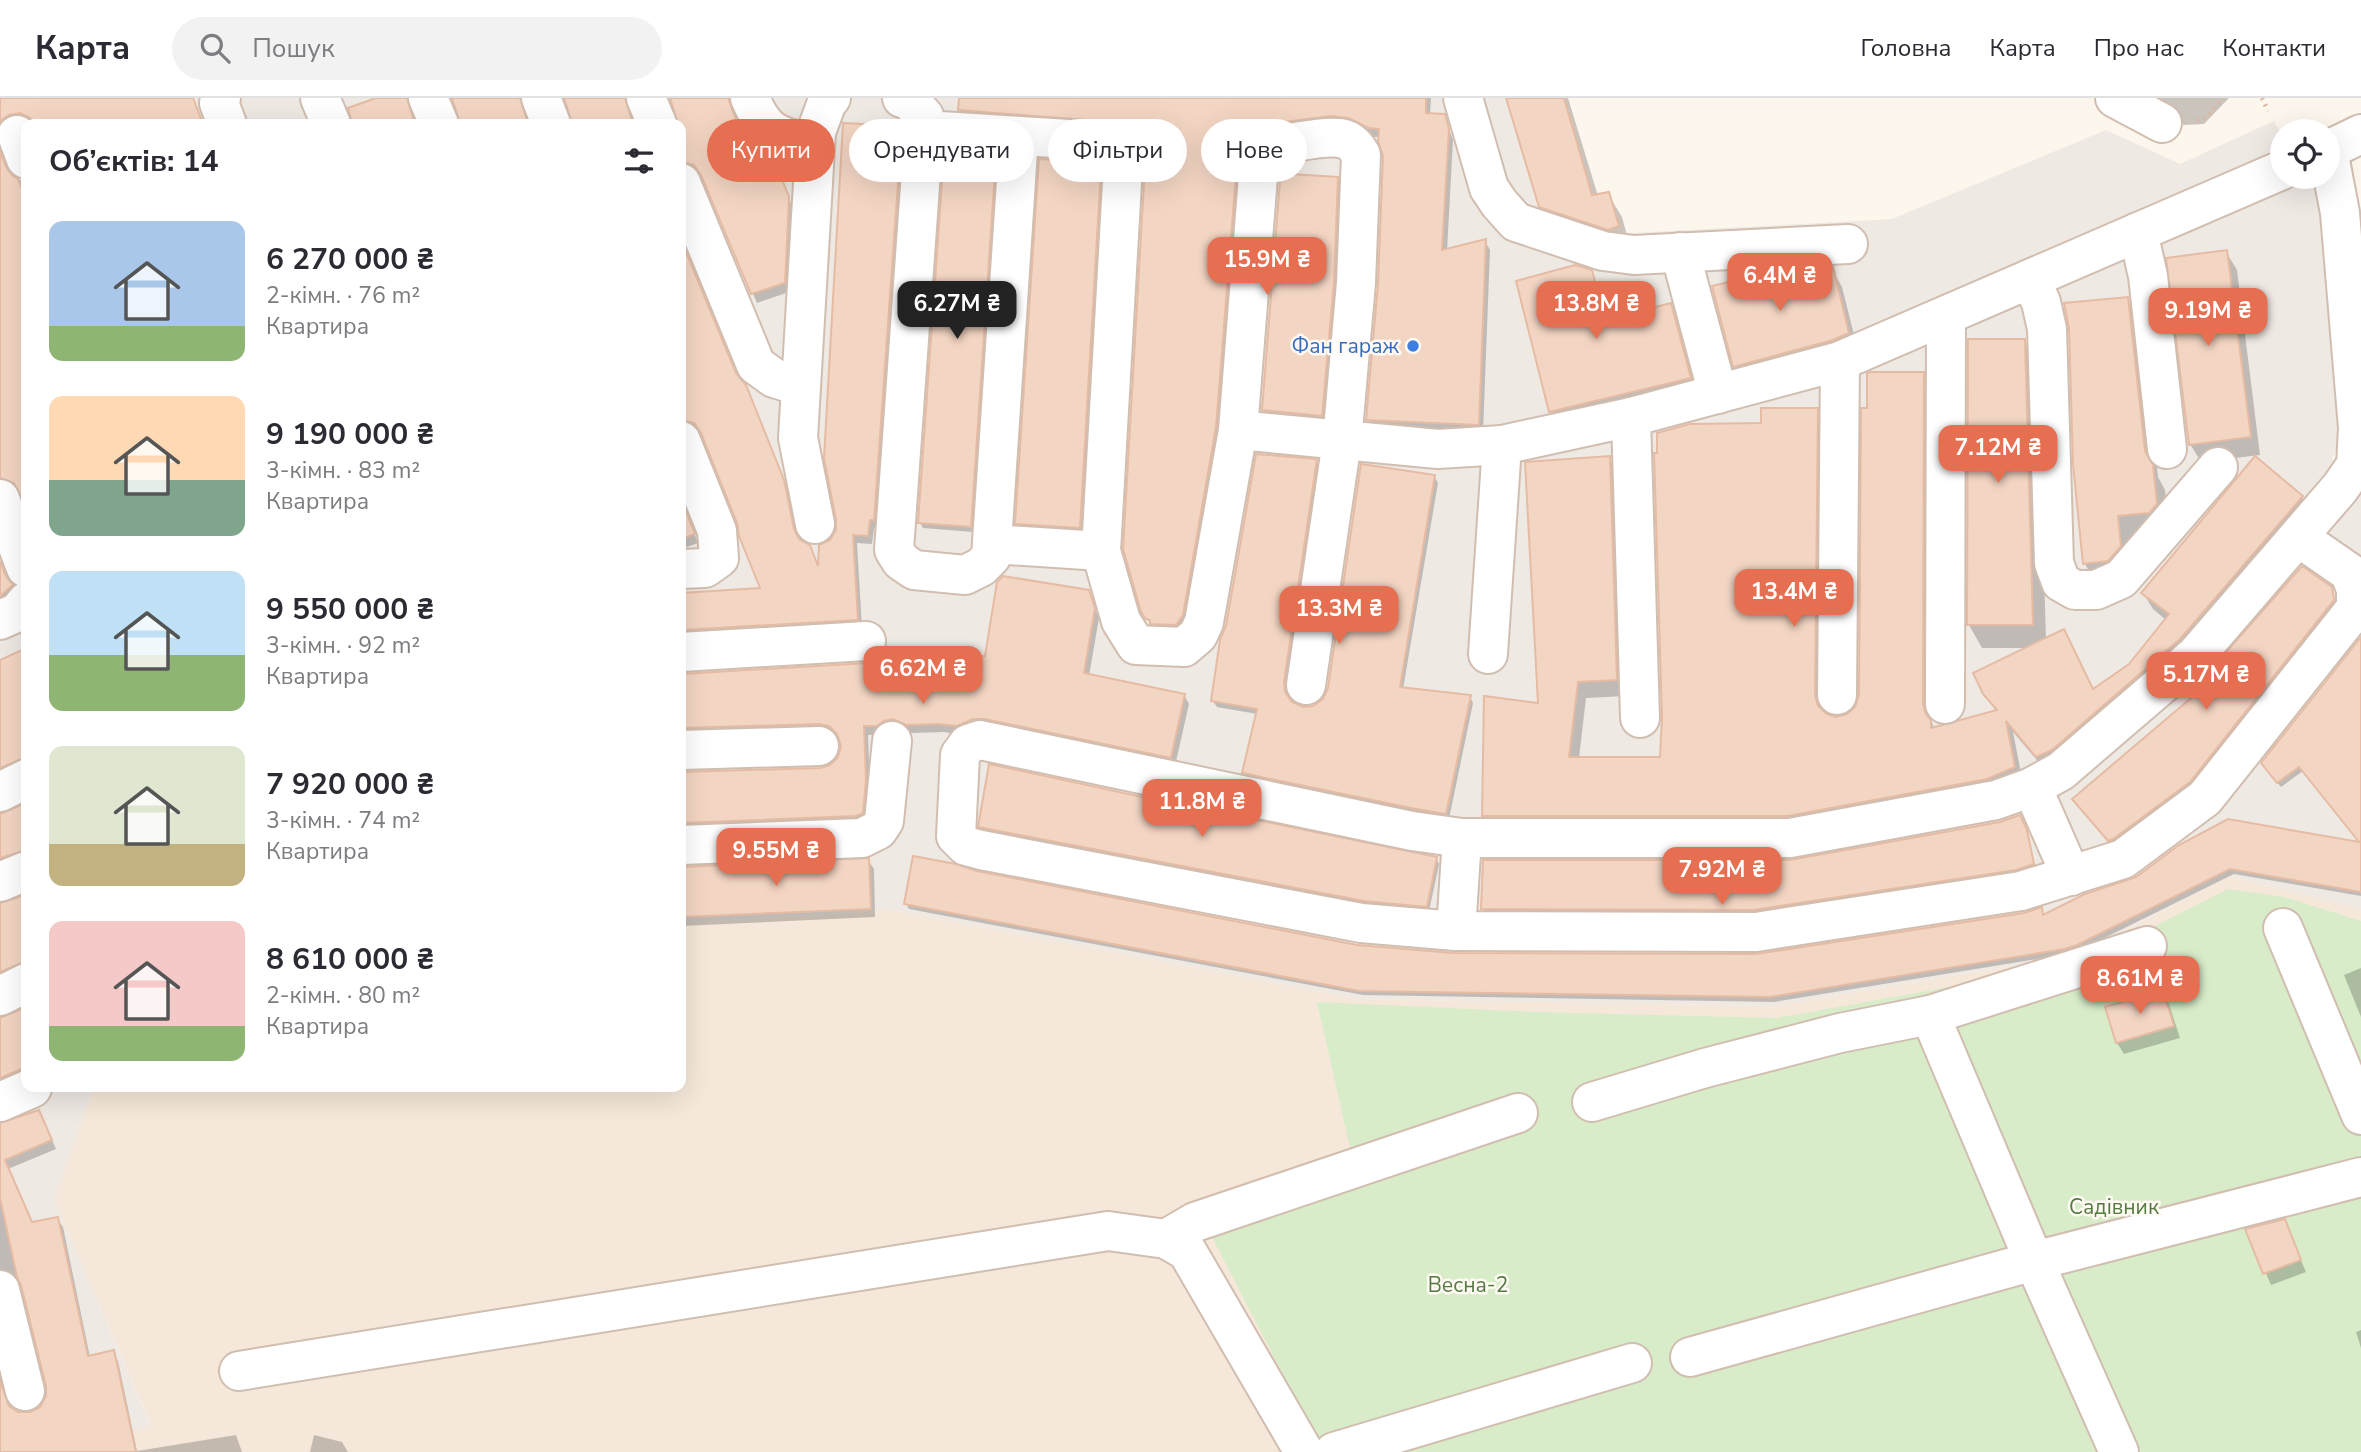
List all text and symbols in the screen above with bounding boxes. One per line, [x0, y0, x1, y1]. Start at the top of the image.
search box [172, 17, 662, 80]
text: Карта [35, 26, 130, 71]
icon: search [196, 29, 234, 67]
text: Пошук [252, 31, 335, 66]
text: Головна [1861, 32, 1952, 64]
text: Карта [1990, 32, 2056, 64]
text: Про нас [2094, 32, 2184, 64]
text: Контакти [2222, 32, 2326, 64]
chip: Купити [707, 119, 835, 182]
chip: Орендувати [849, 119, 1034, 182]
chip: Фільтри [1048, 119, 1187, 182]
chip: Нове [1201, 119, 1307, 182]
map controls [2270, 119, 2340, 189]
button: locate [2270, 119, 2340, 189]
text: Об’єктів: 14 [49, 141, 219, 182]
icon: filters [620, 142, 658, 180]
pin: 15.9M ₴ [1202, 238, 1332, 297]
text: 6 270 000 ₴ [266, 239, 434, 280]
text: 15.9M ₴ [1223, 244, 1311, 275]
icon: home [105, 249, 189, 333]
pin: 6.4M ₴ [1723, 254, 1837, 313]
text: 6.4M ₴ [1743, 260, 1817, 291]
text: 2-кімн. · 76 m² [266, 280, 420, 311]
pin: 6.27M ₴ [892, 282, 1022, 341]
pin: 13.8M ₴ [1531, 282, 1661, 341]
text: 6.27M ₴ [913, 288, 1001, 319]
text: 13.8M ₴ [1552, 288, 1640, 319]
pin: 9.19M ₴ [2143, 288, 2273, 348]
text: 9.19M ₴ [2164, 295, 2252, 326]
text: Квартира [266, 311, 369, 342]
place label: Фан гараж [1292, 332, 1400, 360]
marker: Фан гараж [1405, 338, 1421, 354]
text: 9 190 000 ₴ [266, 414, 434, 455]
icon: home [105, 424, 189, 508]
pin: 7.12M ₴ [1933, 426, 2063, 485]
text: 7.12M ₴ [1954, 432, 2042, 463]
text: 3-кімн. · 83 m² [266, 455, 420, 486]
text: Квартира [266, 486, 369, 517]
pin: 13.4M ₴ [1729, 570, 1859, 629]
text: 13.4M ₴ [1750, 576, 1838, 607]
pin: 13.3M ₴ [1274, 587, 1404, 646]
text: 9 550 000 ₴ [266, 589, 434, 630]
text: 13.3M ₴ [1295, 593, 1383, 624]
icon: home [105, 599, 189, 683]
text: 3-кімн. · 92 m² [266, 630, 420, 661]
pin: 6.62M ₴ [858, 646, 988, 706]
pin: 5.17M ₴ [2141, 652, 2271, 712]
text: 6.62M ₴ [879, 653, 967, 684]
text: 5.17M ₴ [2162, 659, 2250, 690]
text: Квартира [266, 661, 369, 692]
text: 7 920 000 ₴ [266, 764, 434, 805]
icon: home [105, 774, 189, 858]
pin: 11.8M ₴ [1137, 780, 1267, 839]
text: 11.8M ₴ [1158, 786, 1246, 817]
text: 3-кімн. · 74 m² [266, 805, 420, 836]
pin: 9.55M ₴ [711, 828, 841, 888]
text: 9.55M ₴ [732, 835, 820, 866]
text: Квартира [266, 836, 369, 867]
pin: 7.92M ₴ [1657, 848, 1787, 907]
text: 7.92M ₴ [1678, 854, 1766, 885]
text: 8 610 000 ₴ [266, 939, 434, 980]
icon: home [105, 949, 189, 1033]
pin: 8.61M ₴ [2075, 956, 2205, 1016]
text: 8.61M ₴ [2096, 963, 2184, 994]
text: 2-кімн. · 80 m² [266, 980, 420, 1011]
text: Квартира [266, 1011, 369, 1042]
park label: Садівник [2069, 1193, 2160, 1221]
park label: Весна-2 [1428, 1271, 1508, 1299]

